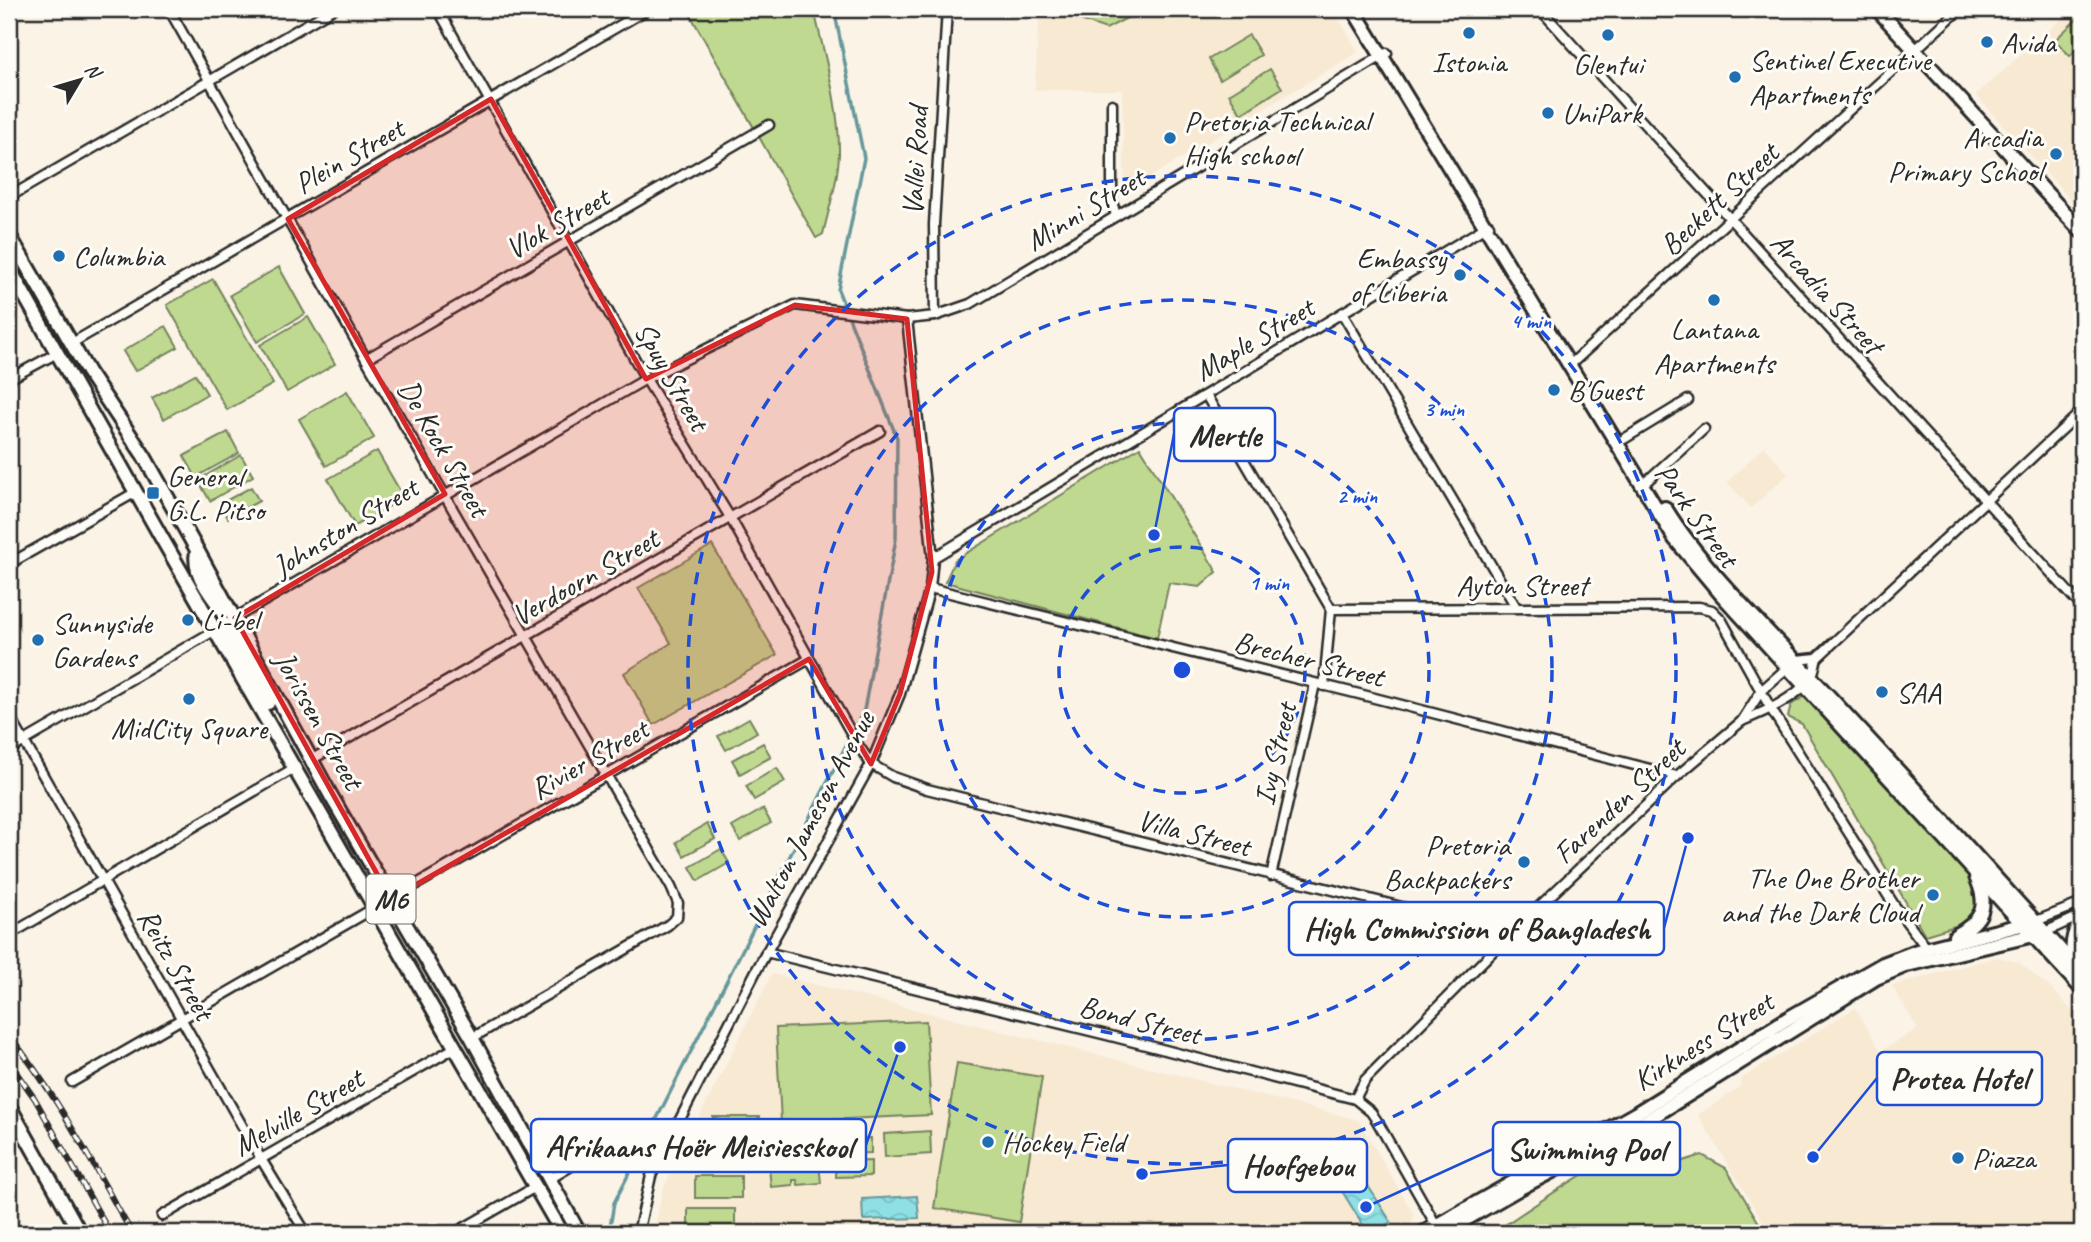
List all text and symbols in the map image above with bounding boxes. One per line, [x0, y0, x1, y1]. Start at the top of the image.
place label: Avida [2001, 23, 2058, 61]
marker: Istonia [1461, 25, 1477, 41]
marker: Glentui [1600, 27, 1616, 43]
marker: Avida [1979, 34, 1995, 50]
place label: Sentinel Executive Apartments [1749, 41, 1933, 113]
place label: Istonia [1432, 43, 1509, 81]
place label: Glentui [1573, 45, 1646, 83]
north arrow [46, 46, 116, 116]
text: N [80, 58, 108, 85]
marker: Sentinel Executive Apartments [1727, 69, 1743, 85]
place label: UniPark [1562, 94, 1644, 132]
street label: Vallei Road [893, 101, 937, 217]
place label: Pretoria Technical High school [1184, 102, 1375, 174]
marker: UniPark [1540, 105, 1556, 121]
street label: Plein Street [287, 108, 413, 202]
place label: Arcadia Primary School [1888, 118, 2047, 190]
marker: Pretoria Technical High school [1162, 130, 1178, 146]
street label: Beckett Street [1652, 132, 1789, 264]
marker: Arcadia Primary School [2048, 146, 2064, 162]
street label: Minni Street [1019, 157, 1154, 259]
street label: Vlok Street [498, 177, 618, 268]
street label: Arcadia Street [1762, 224, 1895, 365]
place label: Columbia [73, 237, 166, 275]
place label: Embassy of Liberia [1350, 239, 1448, 311]
marker: Columbia [51, 248, 67, 264]
marker: Embassy of Liberia [1452, 267, 1468, 283]
street label: Maple Street [1187, 287, 1323, 390]
marker: Lantana Apartments [1706, 292, 1722, 308]
text: 4 min [1511, 308, 1551, 334]
place label: Lantana Apartments [1654, 310, 1777, 382]
street label: Spuy Street [626, 315, 720, 440]
place label: B'Guest [1568, 371, 1646, 409]
street label: De Kock Street [390, 373, 500, 526]
marker: B'Guest [1546, 382, 1562, 398]
text: 3 min [1424, 396, 1464, 422]
callout: Mertle [1174, 408, 1275, 461]
text: Mertle [1189, 415, 1264, 456]
street label: Park Street [1646, 455, 1749, 577]
place label: General G.L. Pitso [167, 457, 268, 529]
street label: Johnston Street [264, 467, 427, 586]
text: 2 min [1337, 483, 1377, 509]
marker: General G.L. Pitso [145, 485, 161, 501]
street label: Verdoorn Street [505, 518, 668, 634]
street label: Ayton Street [1456, 566, 1592, 604]
text: 1 min [1249, 570, 1289, 596]
place label: Li-bel [202, 601, 263, 639]
place label: Sunnyside Gardens [52, 604, 154, 676]
marker: Li-bel [180, 612, 196, 628]
street label: Brecher Street [1230, 622, 1391, 697]
marker: Sunnyside Gardens [30, 632, 46, 648]
street label: Jorissen Street [265, 643, 374, 798]
centre of rings [1170, 658, 1194, 682]
place label: SAA [1896, 673, 1942, 711]
marker: SAA [1874, 684, 1890, 700]
marker: MidCity Square [181, 691, 197, 707]
street label: Ivy Street [1245, 696, 1306, 809]
street label: Walton Jameson Avenue [737, 702, 884, 934]
street label: Rivier Street [523, 708, 657, 808]
place label: MidCity Square [111, 709, 269, 747]
street label: Farenden Street [1545, 728, 1695, 872]
street label: Villa Street [1134, 801, 1257, 866]
place label: Pretoria Backpackers [1384, 826, 1513, 898]
marker: Pretoria Backpackers [1516, 854, 1532, 870]
place label: The One Brother and the Dark Cloud [1721, 859, 1923, 931]
road number: M6 [366, 874, 416, 923]
marker: The One Brother and the Dark Cloud [1925, 887, 1941, 903]
street label: Reitz Street [129, 901, 225, 1029]
callout: High Commission of Bangladesh [1289, 902, 1664, 955]
text: High Commission of Bangladesh [1304, 908, 1651, 949]
street label: Kirkness Street [1626, 981, 1783, 1099]
street label: Bond Street [1075, 987, 1207, 1054]
callout: Protea Hotel [1877, 1052, 2042, 1105]
street label: Melville Street [226, 1058, 373, 1164]
text: Protea Hotel [1890, 1058, 2034, 1099]
callout: Afrikaans Hoër Meisiesskool [531, 1119, 866, 1172]
callout: Swimming Pool [1493, 1122, 1680, 1175]
place label: Hockey Field [1002, 1123, 1129, 1161]
text: Afrikaans Hoër Meisiesskool [545, 1126, 859, 1167]
text: Swimming Pool [1506, 1129, 1672, 1170]
marker: Hockey Field [980, 1134, 996, 1150]
callout: Hoofgebou [1228, 1139, 1367, 1192]
place label: Piazza [1972, 1139, 2038, 1177]
text: Hoofgebou [1242, 1145, 1357, 1186]
marker: Piazza [1950, 1150, 1966, 1166]

